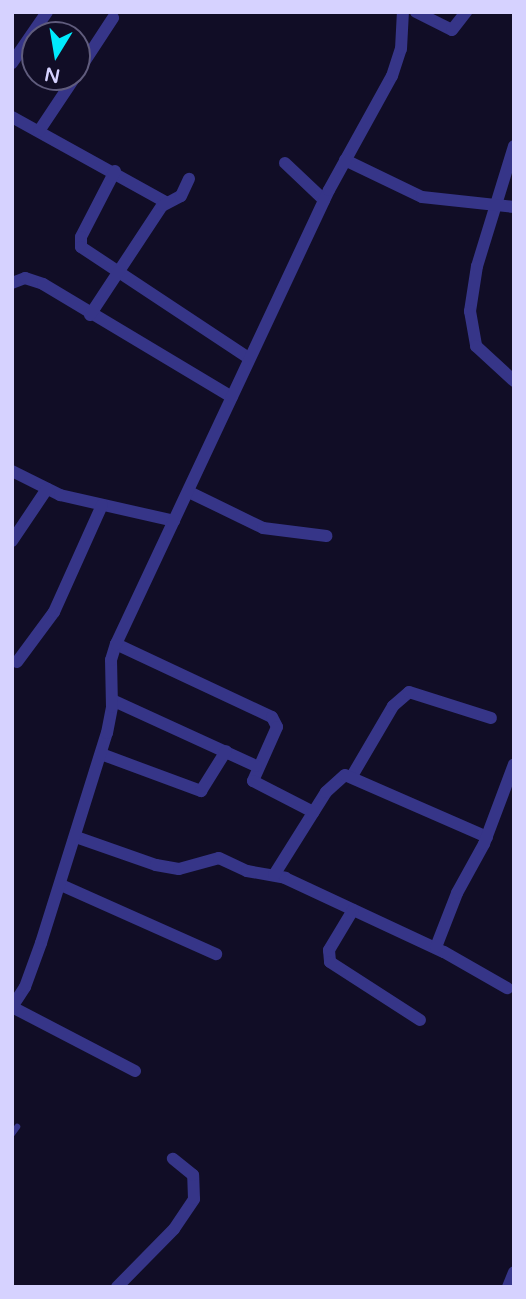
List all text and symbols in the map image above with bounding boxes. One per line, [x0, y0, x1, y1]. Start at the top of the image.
north arrow [21, 21, 91, 91]
text: N [43, 62, 62, 87]

